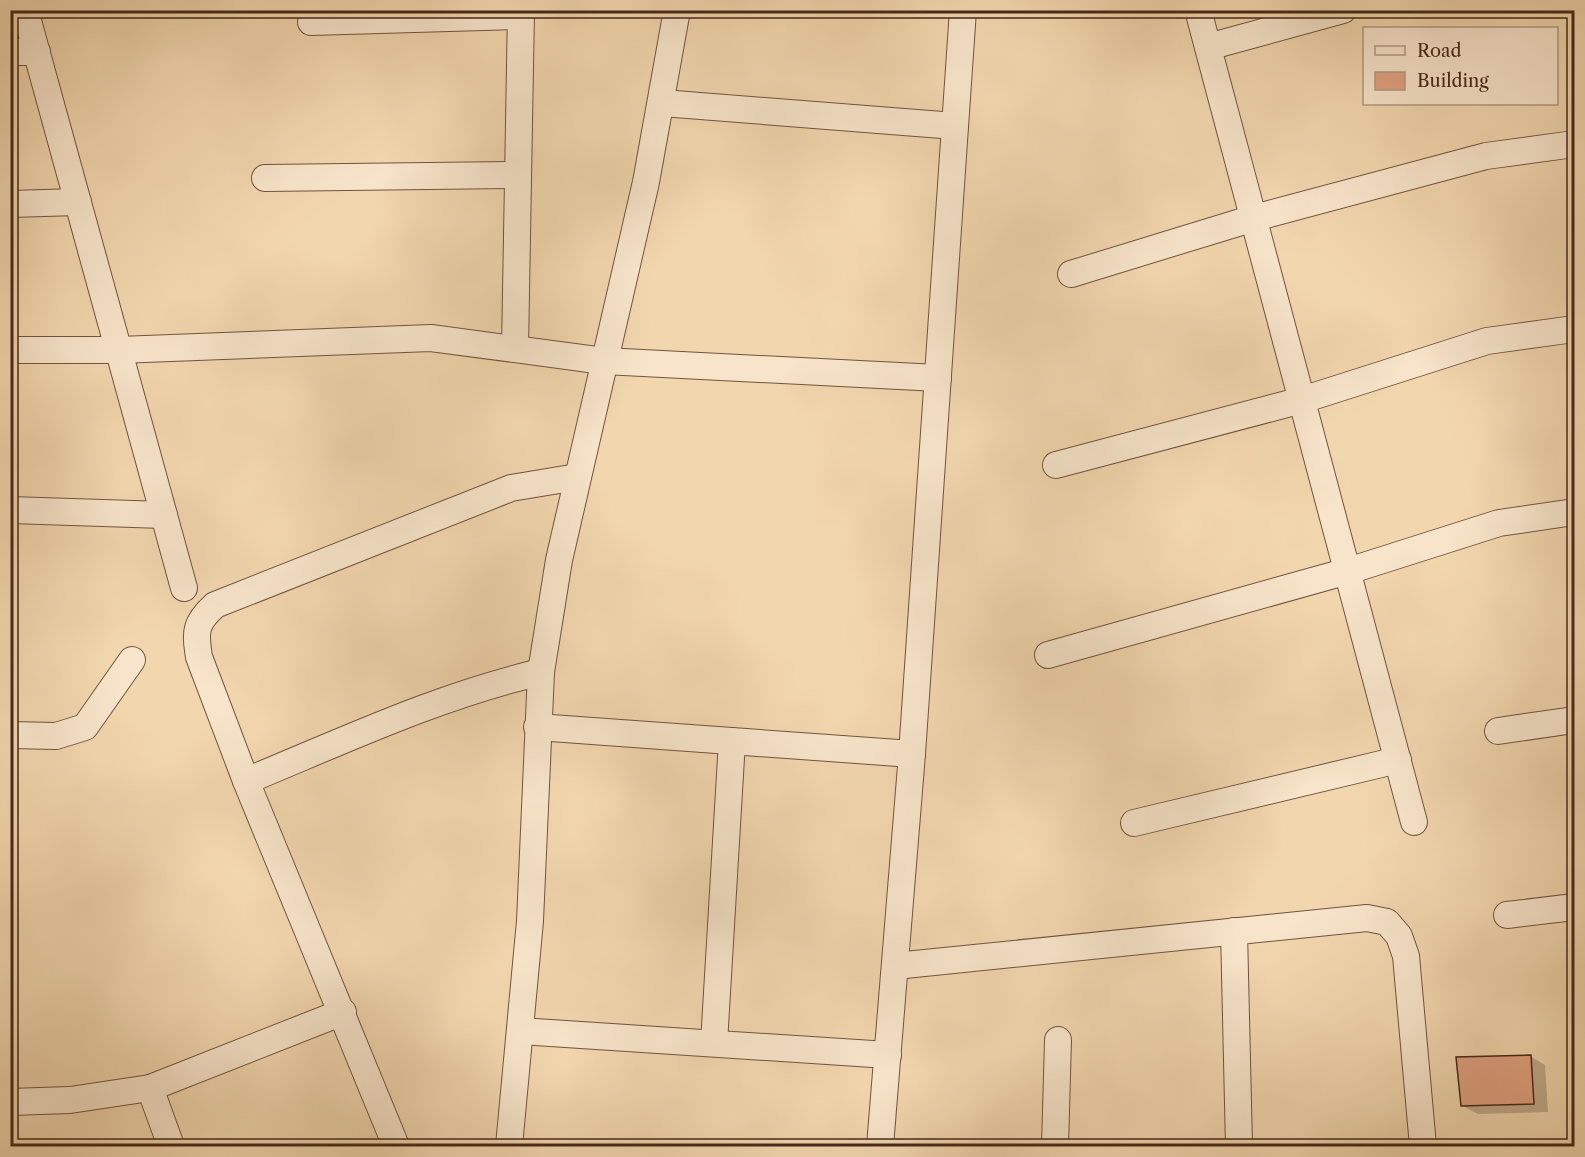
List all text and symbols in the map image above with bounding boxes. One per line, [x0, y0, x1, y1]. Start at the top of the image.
legend [1363, 27, 1558, 105]
text: Road [1417, 40, 1462, 62]
text: Building [1417, 70, 1489, 92]

